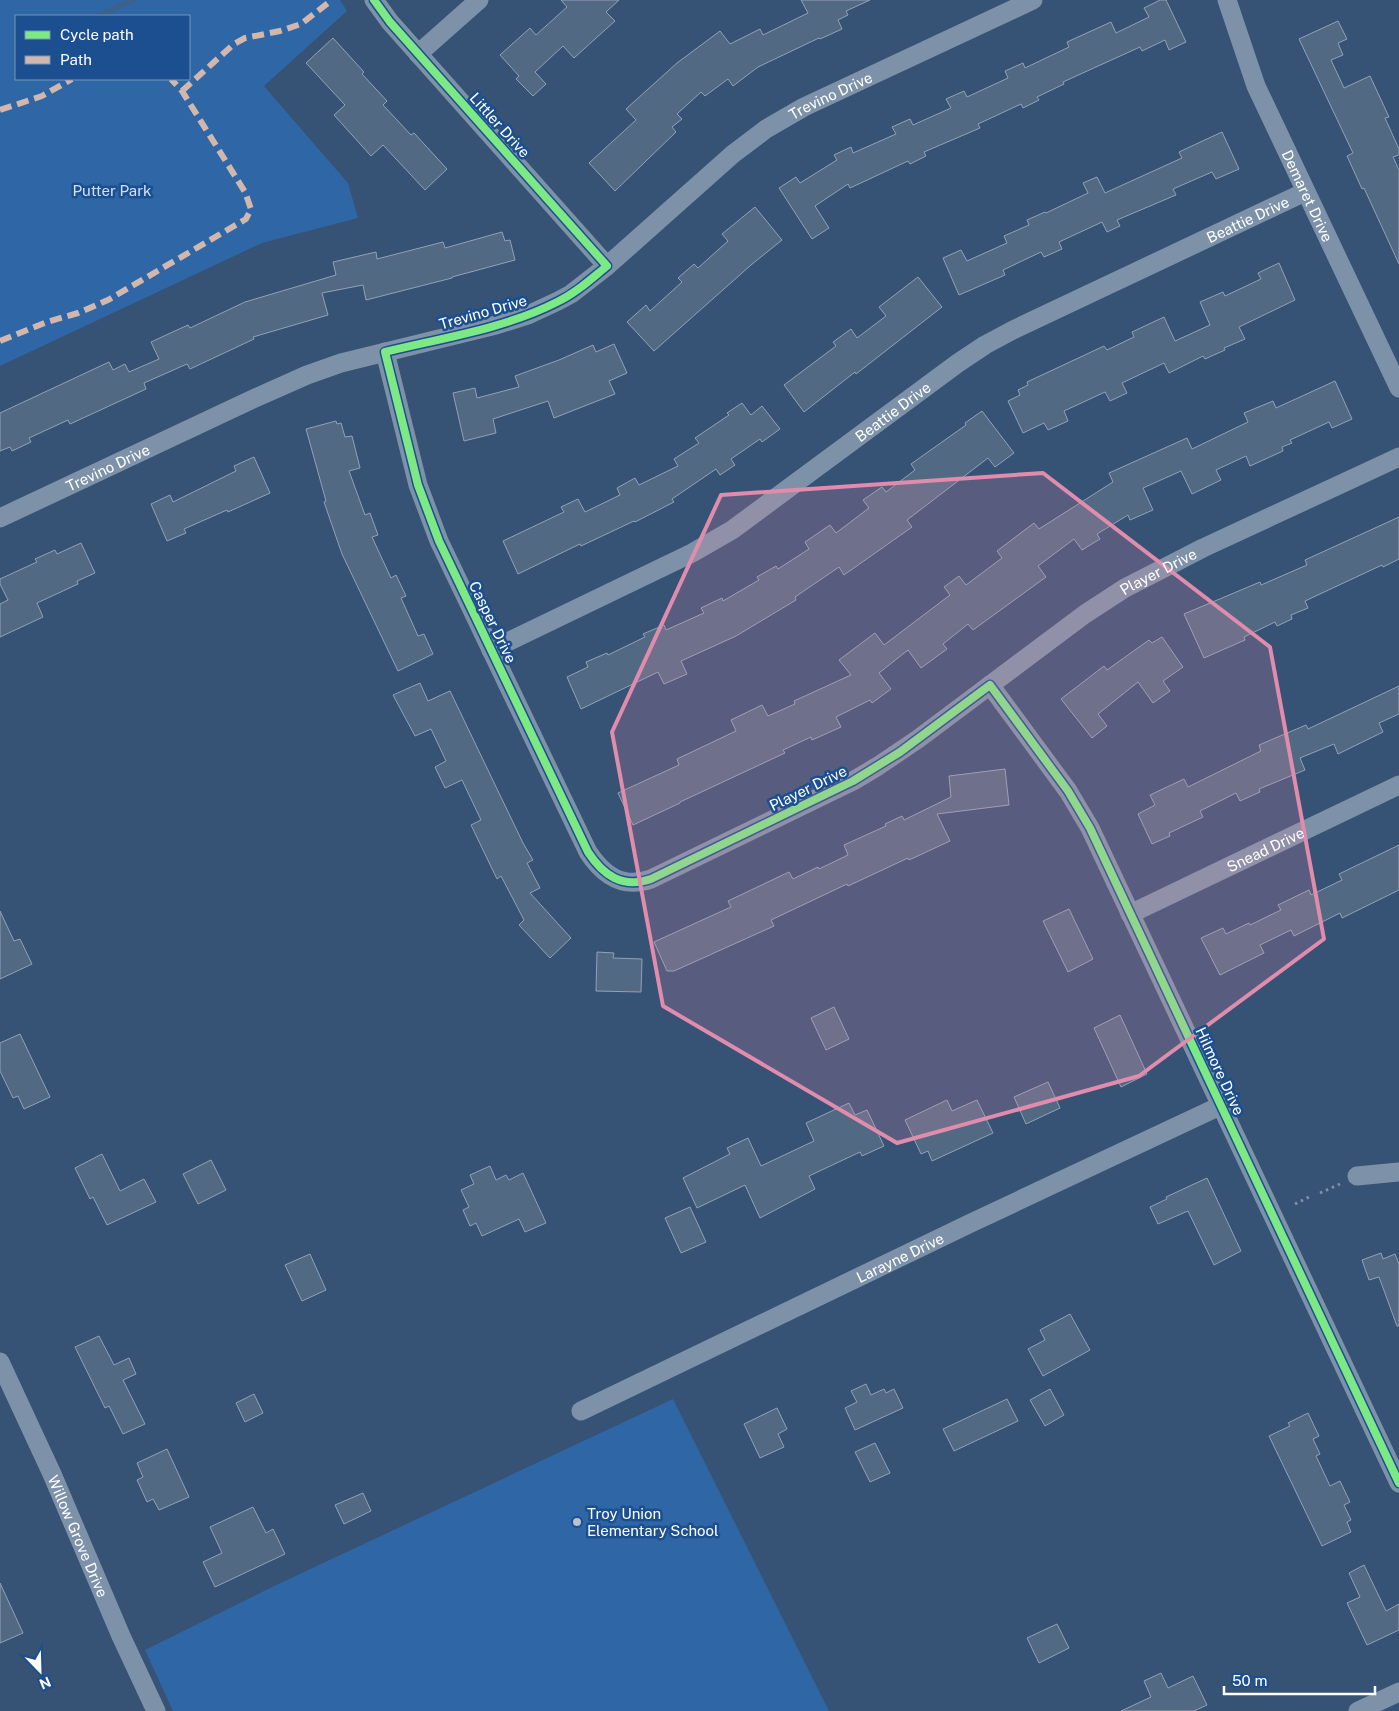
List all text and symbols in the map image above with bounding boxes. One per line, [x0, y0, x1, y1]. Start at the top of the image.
legend [15, 15, 190, 80]
text: Cycle path [60, 26, 134, 43]
text: Path [60, 51, 92, 68]
street label: Trevino Drive [785, 68, 875, 123]
street label: Littler Drive [466, 89, 534, 161]
street label: Demaret Drive [1279, 147, 1337, 244]
park label: Putter Park [73, 182, 151, 199]
street label: Beattie Drive [1204, 192, 1292, 246]
street label: Trevino Drive [437, 291, 529, 333]
street label: Beattie Drive [852, 378, 933, 445]
street label: Trevino Drive [63, 440, 152, 494]
street label: Player Drive [1116, 544, 1199, 598]
street label: Casper Drive [466, 578, 520, 666]
street label: Player Drive [767, 762, 849, 814]
street label: Snead Drive [1224, 823, 1307, 875]
street label: Hilmore Drive [1192, 1024, 1248, 1118]
street label: Larayne Drive [853, 1229, 946, 1286]
street label: Willow Grove Drive [45, 1473, 112, 1600]
place label: Troy Union Elementary School [587, 1505, 719, 1539]
marker: Troy Union Elementary School [571, 1516, 583, 1528]
north arrow [15, 1646, 65, 1696]
scale bar [1224, 1664, 1375, 1696]
text: 50 m [1232, 1672, 1267, 1689]
text: N [37, 1673, 53, 1692]

